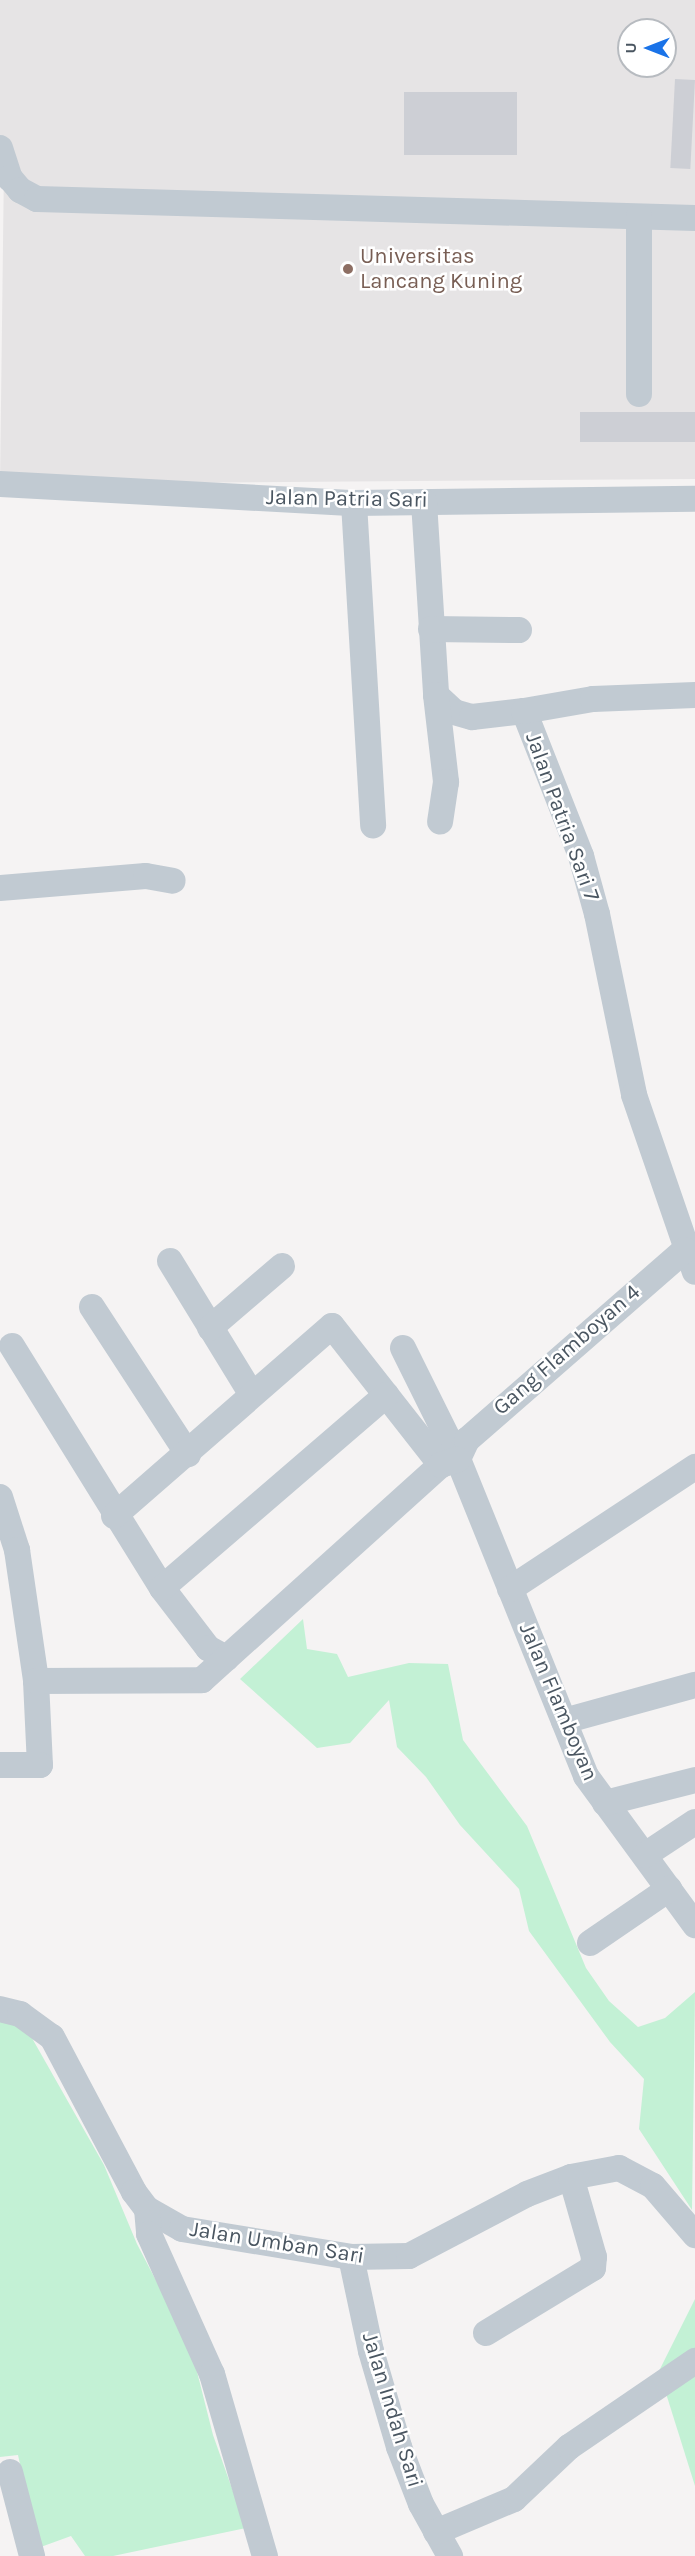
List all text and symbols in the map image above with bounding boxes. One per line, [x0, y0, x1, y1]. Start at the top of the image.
north arrow [617, 18, 677, 78]
text: U [621, 42, 640, 54]
place label: Universitas Lancang Kuning [360, 243, 522, 294]
marker: Universitas Lancang Kuning [341, 262, 355, 276]
street label: Jalan Patria Sari [266, 484, 428, 514]
street label: Jalan Patria Sari 7 [519, 729, 605, 905]
street label: Gang Flamboyan 4 [488, 1279, 646, 1421]
street label: Jalan Flamboyan [513, 1619, 603, 1785]
street label: Jalan Umban Sari [188, 2216, 366, 2270]
street label: Jalan Indah Sari [356, 2329, 428, 2491]

